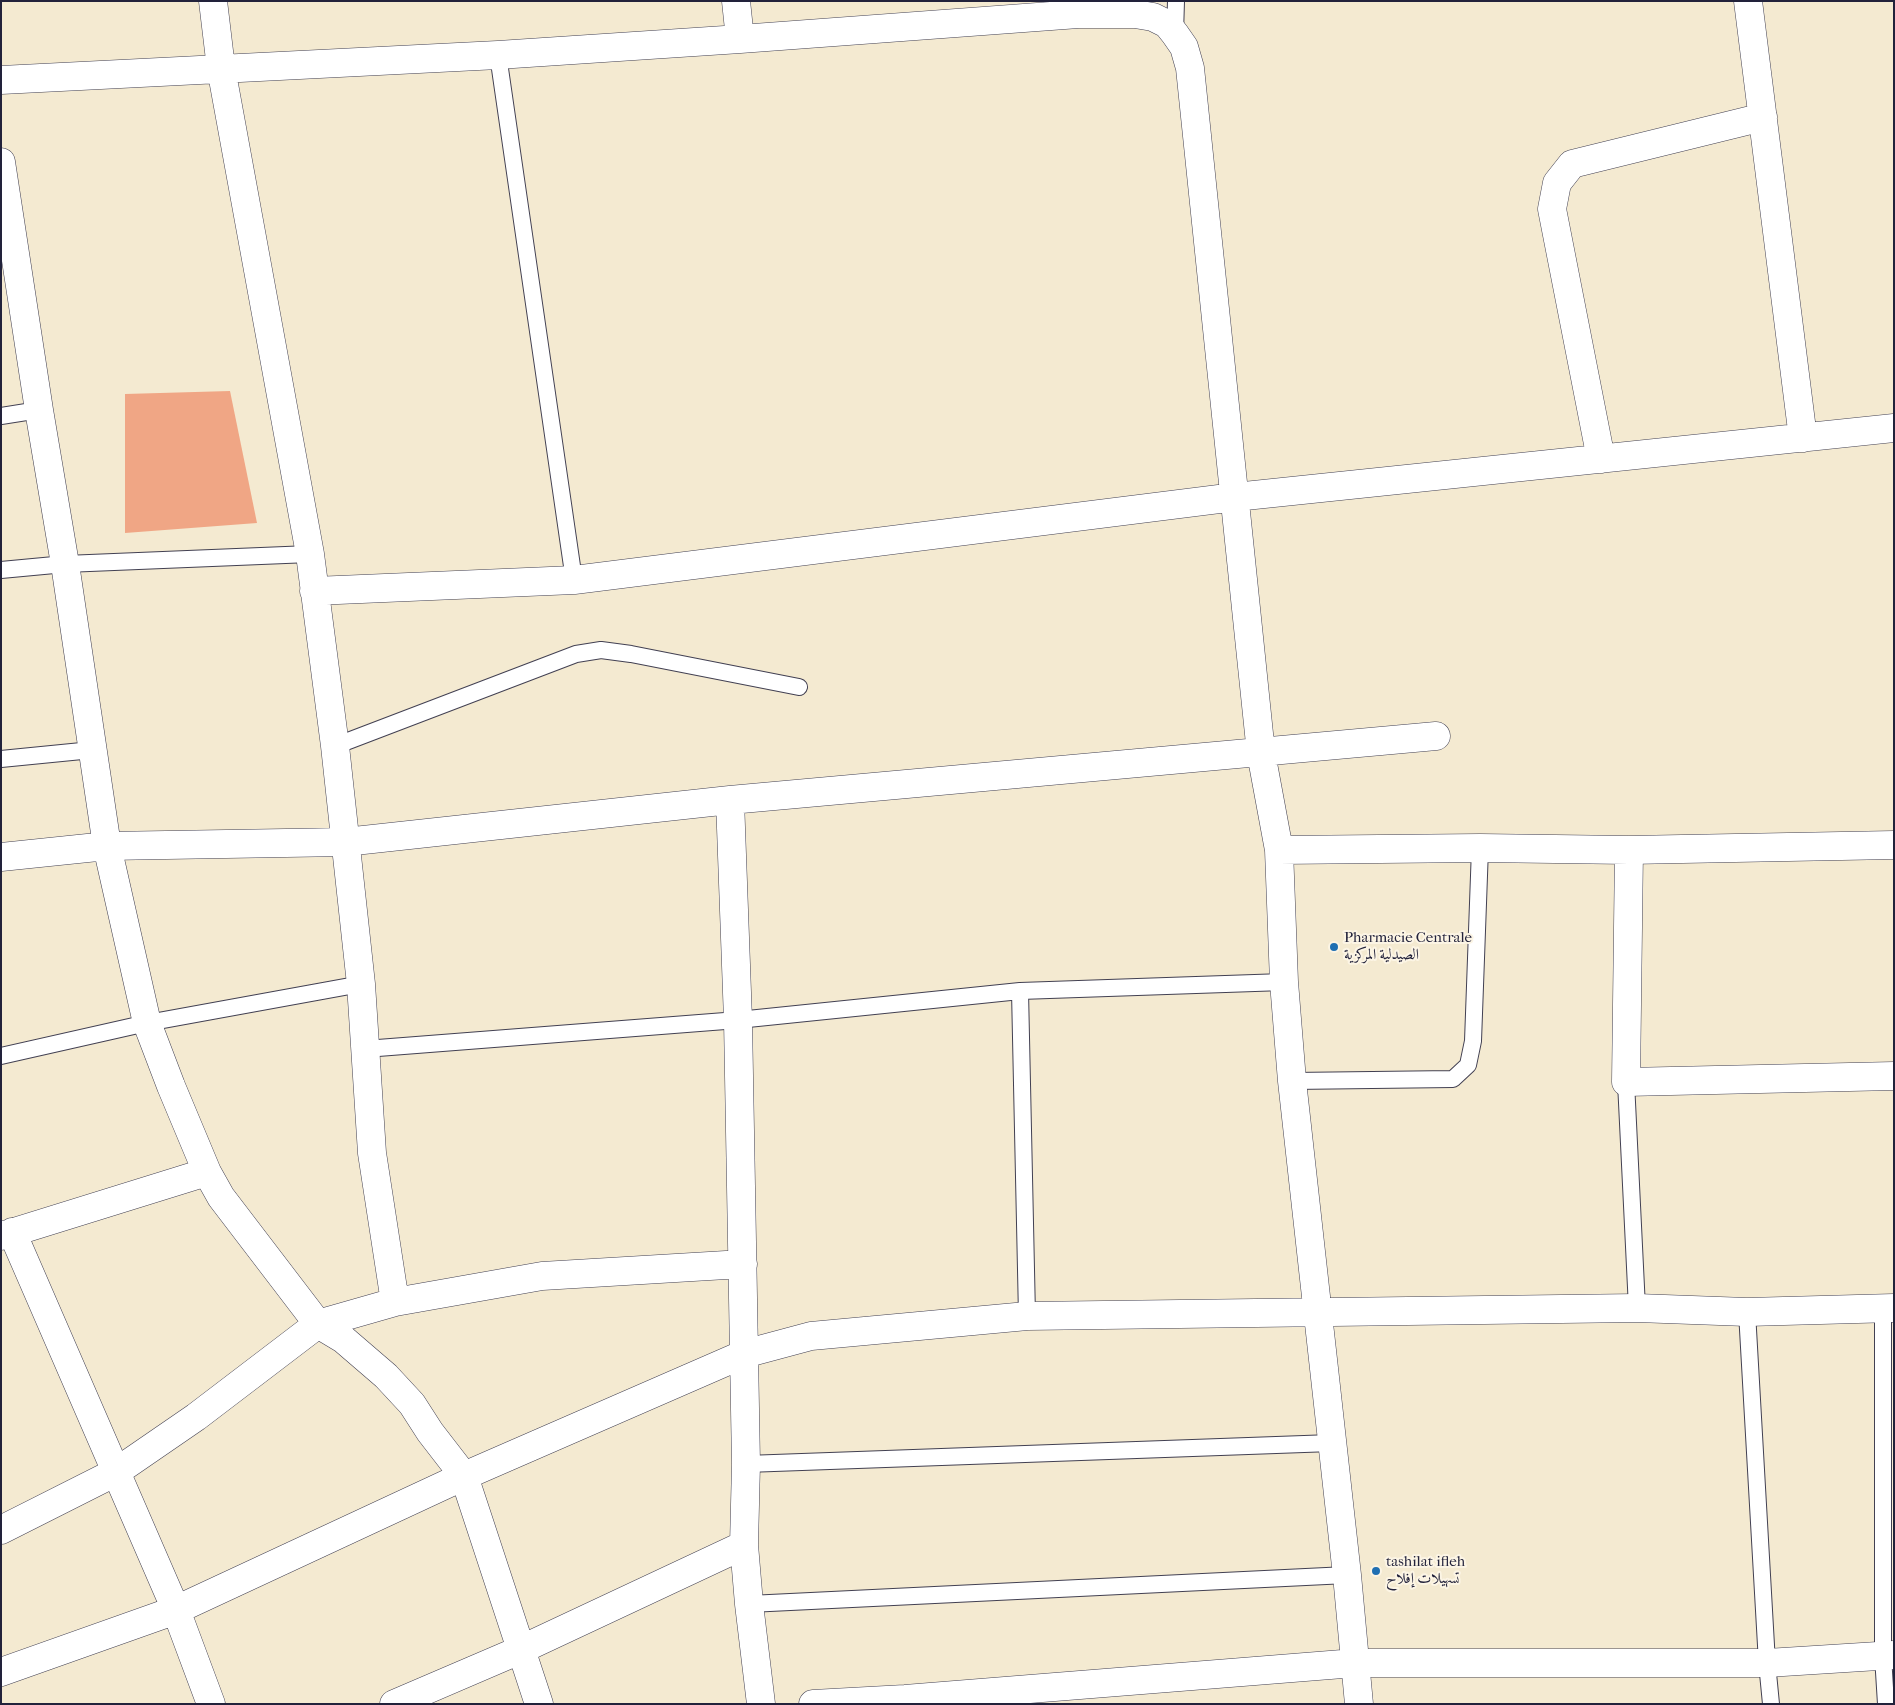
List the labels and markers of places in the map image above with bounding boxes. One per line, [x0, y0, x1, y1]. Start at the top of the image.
place label: Pharmacie Centrale الصيدلية المركزية [1344, 929, 1472, 964]
marker: Pharmacie Centrale الصيدلية المركزية [1328, 941, 1340, 953]
place label: tashilat ifleh تسهيلات إفلاح [1386, 1553, 1465, 1588]
marker: tashilat ifleh تسهيلات إفلاح [1370, 1565, 1382, 1577]

